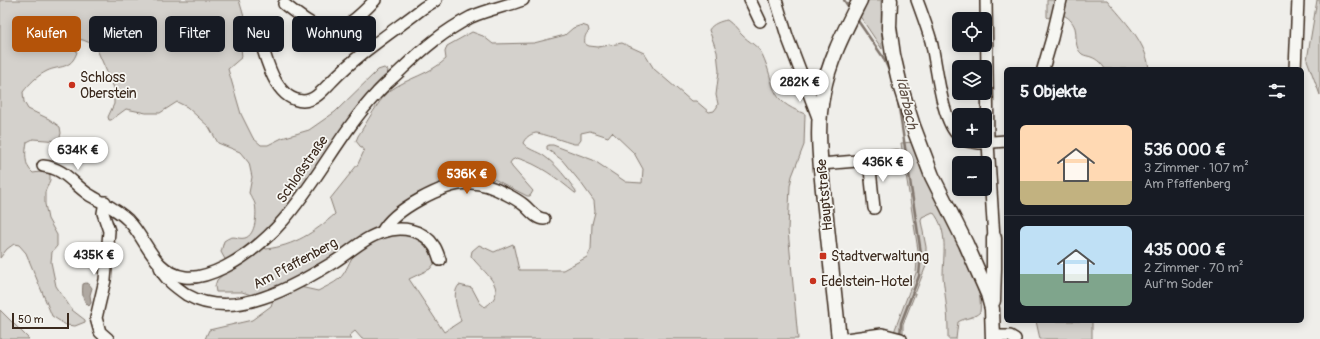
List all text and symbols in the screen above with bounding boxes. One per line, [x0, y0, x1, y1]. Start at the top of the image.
map controls [952, 12, 992, 196]
button: locate [952, 12, 992, 52]
chip: Kaufen [12, 16, 81, 52]
chip: Mieten [89, 16, 157, 52]
chip: Filter [165, 16, 225, 52]
chip: Neu [233, 16, 284, 52]
chip: Wohnung [292, 16, 376, 52]
button: layers [952, 60, 992, 100]
place label: Schloss Oberstein [80, 69, 137, 102]
pin: 282K € [767, 69, 833, 103]
text: 282K € [780, 74, 820, 90]
water label: Idarbach [891, 75, 922, 132]
marker: Schloss Oberstein [67, 80, 77, 90]
icon: filters [1266, 80, 1288, 102]
text: 5 Objekte [1020, 81, 1087, 102]
button: + [952, 108, 992, 148]
street label: Schloßstraße [273, 132, 332, 206]
pin: 634K € [45, 137, 111, 171]
text: 536 000 € [1144, 139, 1226, 160]
icon: home [1052, 141, 1100, 189]
text: 634K € [57, 142, 99, 158]
pin: 436K € [850, 149, 916, 183]
text: 436K € [862, 154, 904, 170]
button: − [952, 156, 992, 196]
street label: Hauptstraße [813, 158, 836, 232]
text: 3 Zimmer · 107 m² [1144, 160, 1249, 176]
pin: 536K € [434, 161, 500, 195]
text: 536K € [446, 166, 488, 182]
text: Am Pfaffenberg [1144, 176, 1231, 192]
street label: Am Pfaffenberg [250, 234, 340, 293]
text: 435 000 € [1144, 239, 1226, 260]
pin: 435K € [61, 242, 127, 276]
icon: home [1052, 242, 1100, 290]
text: 435K € [73, 247, 115, 263]
place label: Stadtverwaltung [831, 248, 929, 265]
marker: Stadtverwaltung [818, 251, 828, 261]
text: 2 Zimmer · 70 m² [1144, 260, 1244, 276]
place label: Edelstein-Hotel [821, 273, 913, 290]
marker: Edelstein-Hotel [808, 276, 818, 286]
text: Auf'm Soder [1144, 276, 1213, 292]
scale bar [12, 311, 69, 330]
text: 50 m [18, 313, 44, 326]

